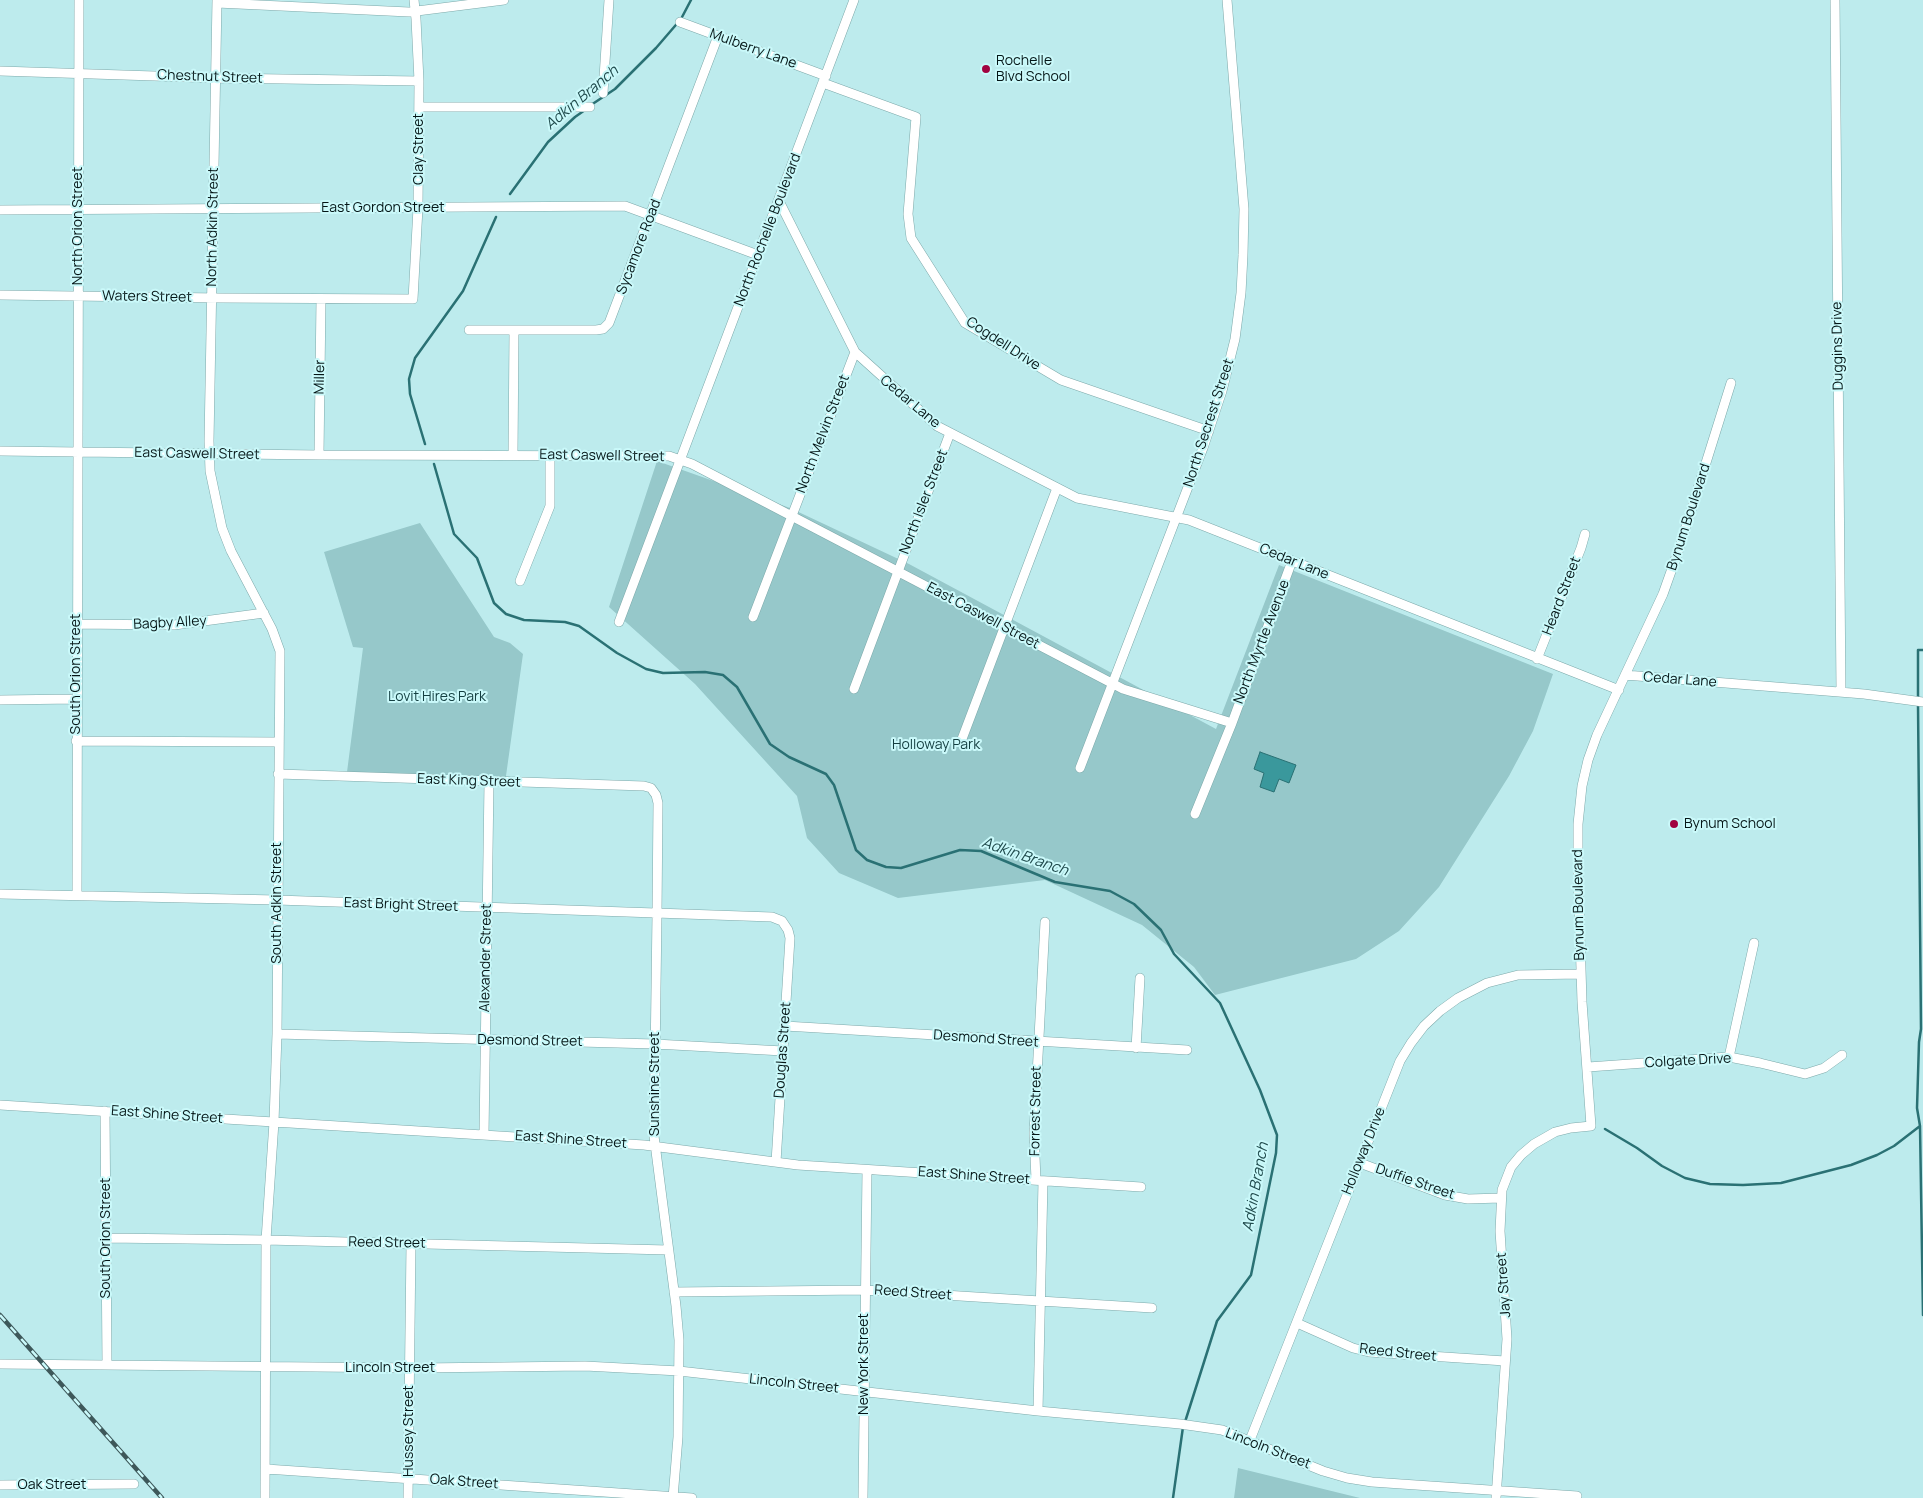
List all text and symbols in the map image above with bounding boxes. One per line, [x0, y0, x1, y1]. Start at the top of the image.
street label: Mulberry Lane [707, 25, 799, 73]
place label: Rochelle Blvd School [996, 53, 1070, 85]
water label: Adkin Branch [542, 62, 622, 134]
marker: Rochelle Blvd School [980, 63, 992, 75]
street label: Chestnut Street [157, 67, 263, 87]
street label: Clay Street [411, 113, 427, 185]
street label: North Rochelle Boulevard [731, 151, 805, 309]
street label: North Orion Street [70, 167, 86, 285]
street label: North Adkin Street [204, 167, 222, 287]
street label: Sycamore Road [613, 197, 665, 297]
street label: East Gordon Street [321, 200, 445, 216]
street label: Waters Street [102, 288, 192, 306]
street label: Duggins Drive [1829, 301, 1847, 391]
street label: Cogdell Drive [963, 314, 1043, 374]
street label: North Secrest Street [1180, 357, 1238, 489]
street label: Miller [311, 359, 329, 395]
street label: North Melvin Street [793, 372, 853, 496]
street label: Cedar Lane [876, 372, 944, 432]
street label: East Caswell Street [134, 445, 260, 463]
street label: East Caswell Street [539, 447, 665, 465]
street label: North Isler Street [896, 447, 952, 557]
street label: Bynum Boulevard [1664, 461, 1714, 573]
street label: Cedar Lane [1257, 540, 1331, 584]
street label: Heard Street [1539, 554, 1585, 638]
street label: North Myrtle Avenue [1231, 578, 1293, 706]
street label: East Caswell Street [924, 579, 1042, 653]
street label: Bagby Alley [133, 613, 207, 633]
street label: South Orion Street [68, 614, 84, 734]
street label: Cedar Lane [1643, 669, 1717, 691]
park label: Lovit Hires Park [388, 689, 486, 705]
park label: Holloway Park [892, 737, 980, 753]
street label: East King Street [417, 771, 521, 791]
place label: Bynum School [1684, 816, 1776, 832]
marker: Bynum School [1668, 818, 1680, 830]
water label: Adkin Branch [980, 834, 1070, 880]
street label: South Adkin Street [269, 842, 285, 964]
street label: Bynum Boulevard [1570, 849, 1588, 961]
street label: East Bright Street [343, 895, 459, 915]
street label: Alexander Street [477, 904, 495, 1012]
street label: Douglas Street [771, 1001, 795, 1099]
street label: Desmond Street [933, 1027, 1039, 1051]
street label: Desmond Street [477, 1032, 583, 1050]
street label: Sunshine Street [647, 1032, 663, 1136]
street label: Colgate Drive [1644, 1050, 1732, 1072]
street label: Forrest Street [1027, 1066, 1045, 1156]
street label: East Shine Street [111, 1103, 223, 1127]
street label: Holloway Drive [1339, 1105, 1389, 1197]
street label: East Shine Street [515, 1128, 627, 1152]
water label: Adkin Branch [1239, 1141, 1273, 1233]
street label: Duffie Street [1373, 1161, 1457, 1203]
street label: East Shine Street [918, 1164, 1030, 1188]
street label: South Orion Street [98, 1178, 114, 1298]
street label: Reed Street [348, 1234, 426, 1252]
street label: Jay Street [1493, 1252, 1515, 1318]
street label: Reed Street [874, 1282, 952, 1304]
street label: New York Street [856, 1313, 872, 1415]
street label: Reed Street [1359, 1341, 1437, 1365]
street label: Lincoln Street [345, 1360, 435, 1376]
street label: Lincoln Street [748, 1371, 840, 1397]
street label: Hussey Street [401, 1385, 417, 1477]
street label: Lincoln Street [1223, 1425, 1313, 1473]
street label: Oak Street [429, 1471, 499, 1493]
street label: Oak Street [18, 1477, 86, 1493]

